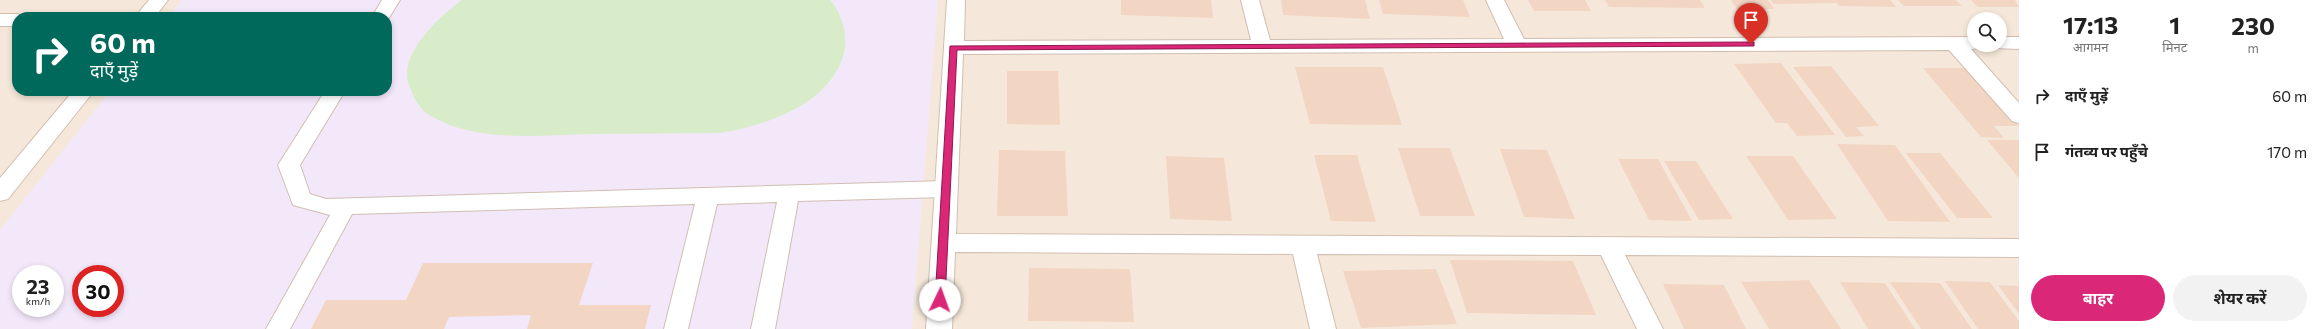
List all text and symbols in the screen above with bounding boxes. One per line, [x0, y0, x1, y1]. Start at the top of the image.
pin [1734, 3, 1768, 44]
icon: arrive [1740, 9, 1762, 31]
text: 17:13 [2063, 10, 2118, 39]
text: 1 [2169, 10, 2180, 39]
text: 230 [2231, 11, 2275, 40]
map controls [1967, 12, 2007, 52]
button: search [1967, 12, 2007, 52]
text: 60 m [90, 25, 156, 59]
icon: right [24, 28, 76, 80]
text: आगमन [2073, 39, 2108, 55]
text: मिनट [2162, 39, 2187, 55]
text: m [2247, 40, 2259, 56]
text: दाएँ मुड़ें [90, 59, 138, 81]
icon: right [2031, 85, 2053, 107]
text: दाएँ मुड़ें [2065, 86, 2108, 104]
text: 60 m [2272, 87, 2307, 105]
icon: arrive [2031, 141, 2053, 163]
text: गंतव्य पर पहुँचे [2065, 142, 2148, 160]
text: 170 m [2267, 143, 2307, 161]
speed limit sign: 30 [72, 265, 124, 317]
text: 23 [26, 274, 50, 298]
button: बाहर [2031, 275, 2165, 321]
button: शेयर करें [2173, 275, 2307, 321]
position arrow [919, 279, 961, 321]
text: km/h [26, 295, 50, 307]

